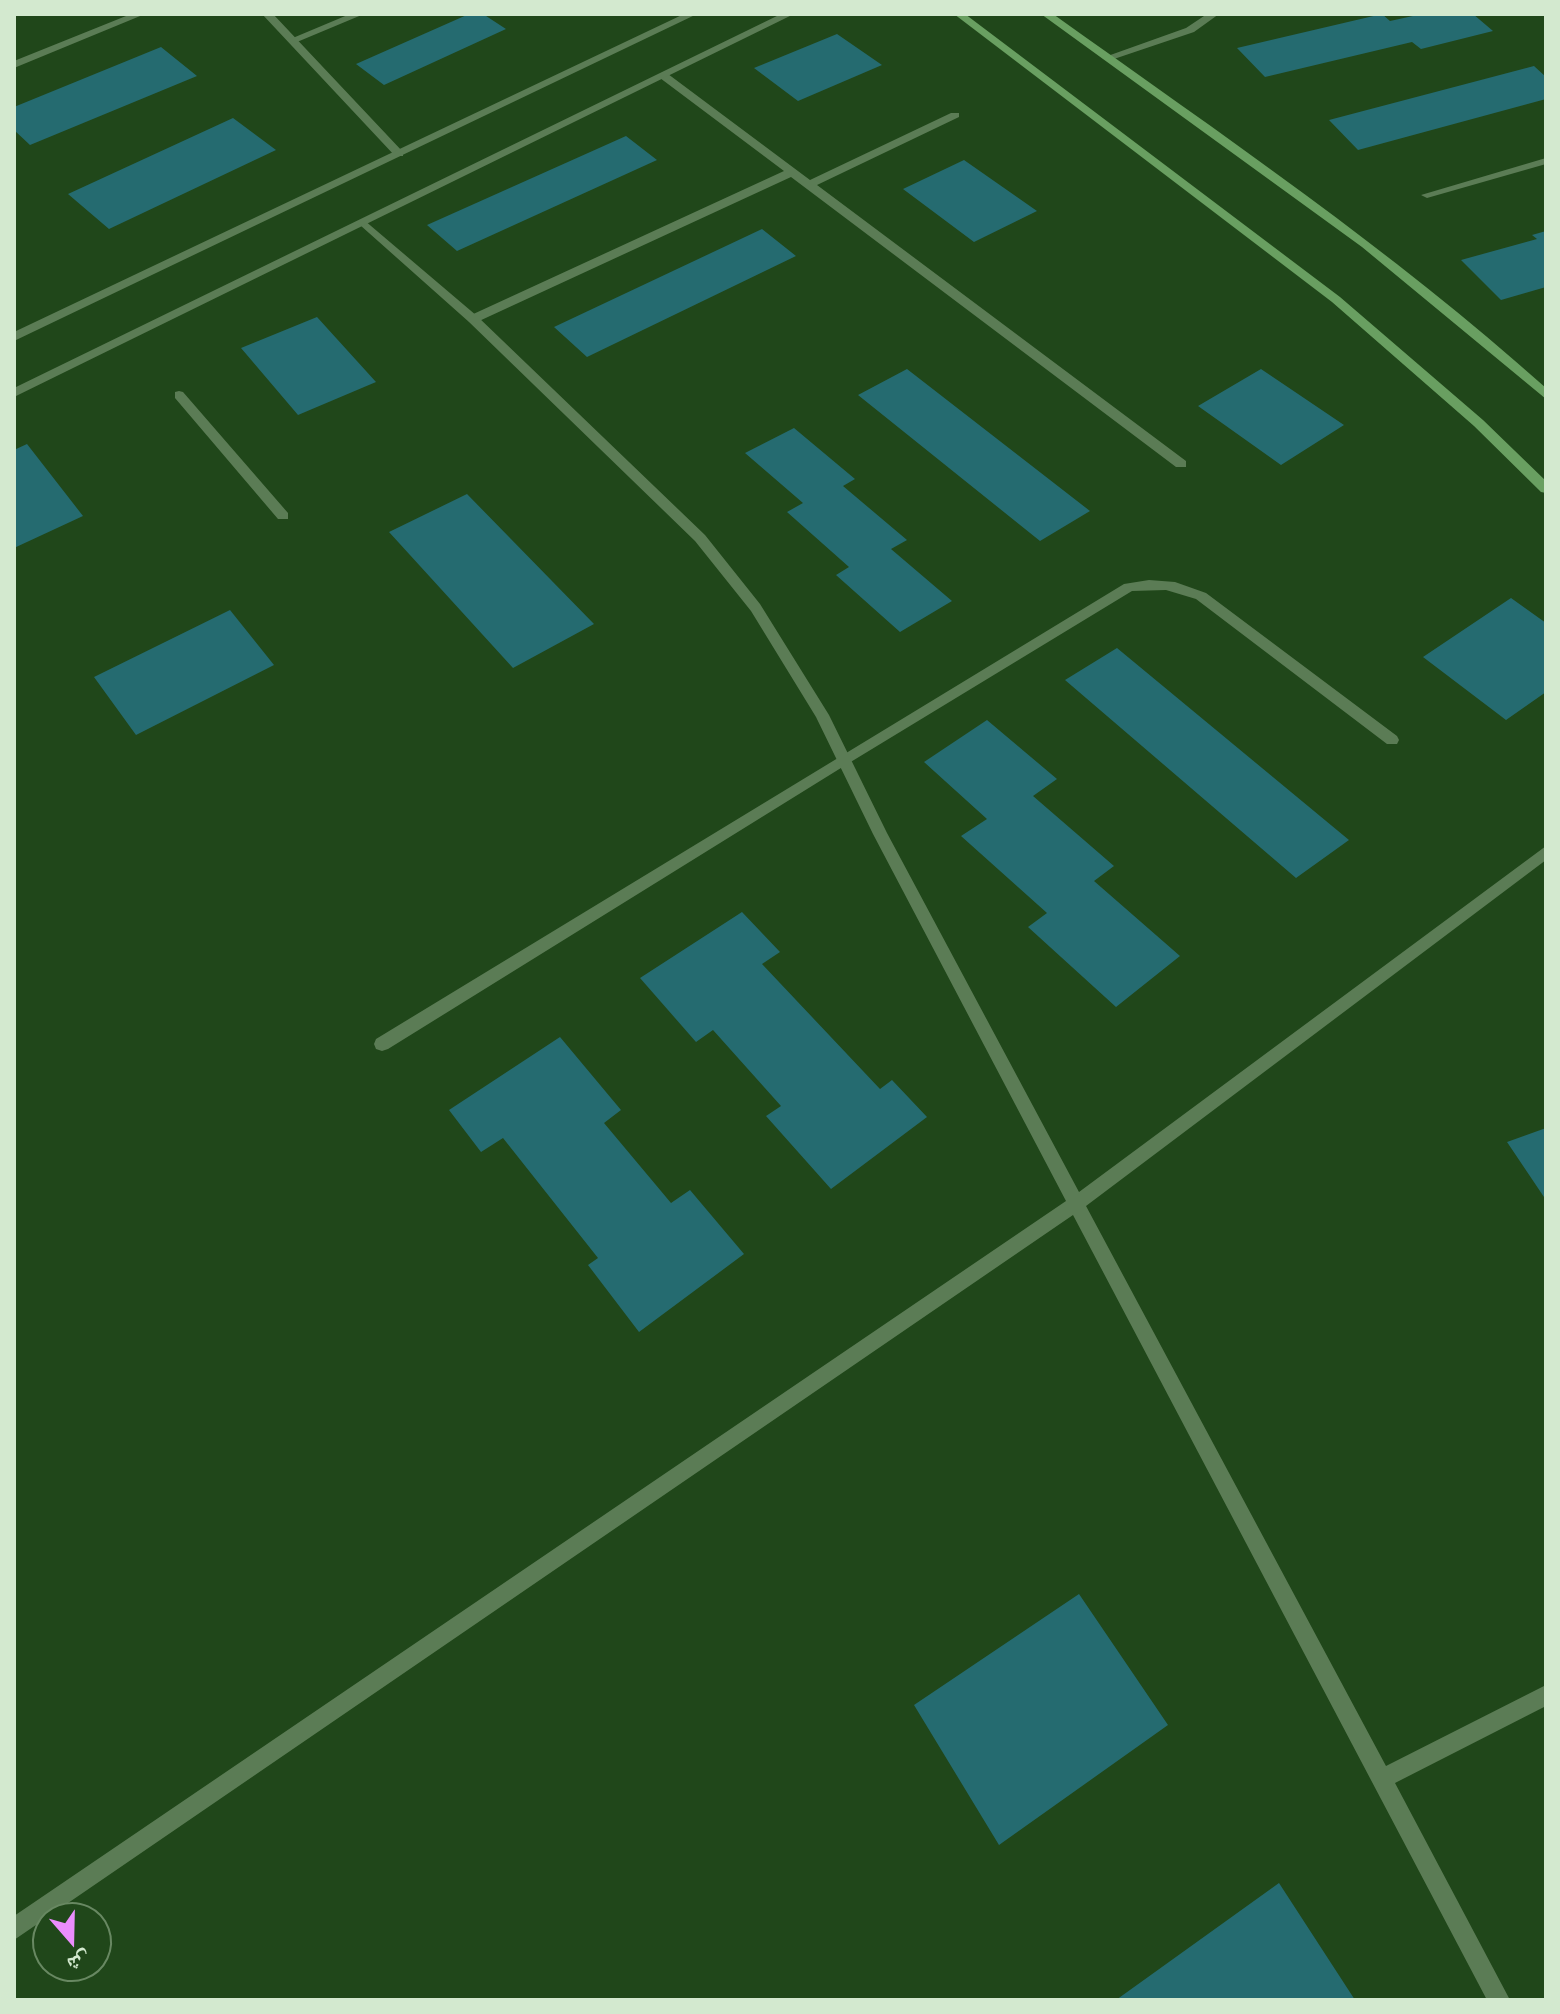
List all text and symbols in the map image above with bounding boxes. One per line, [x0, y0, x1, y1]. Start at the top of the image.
north arrow [32, 1902, 112, 1982]
text: ش [63, 1945, 96, 1981]

